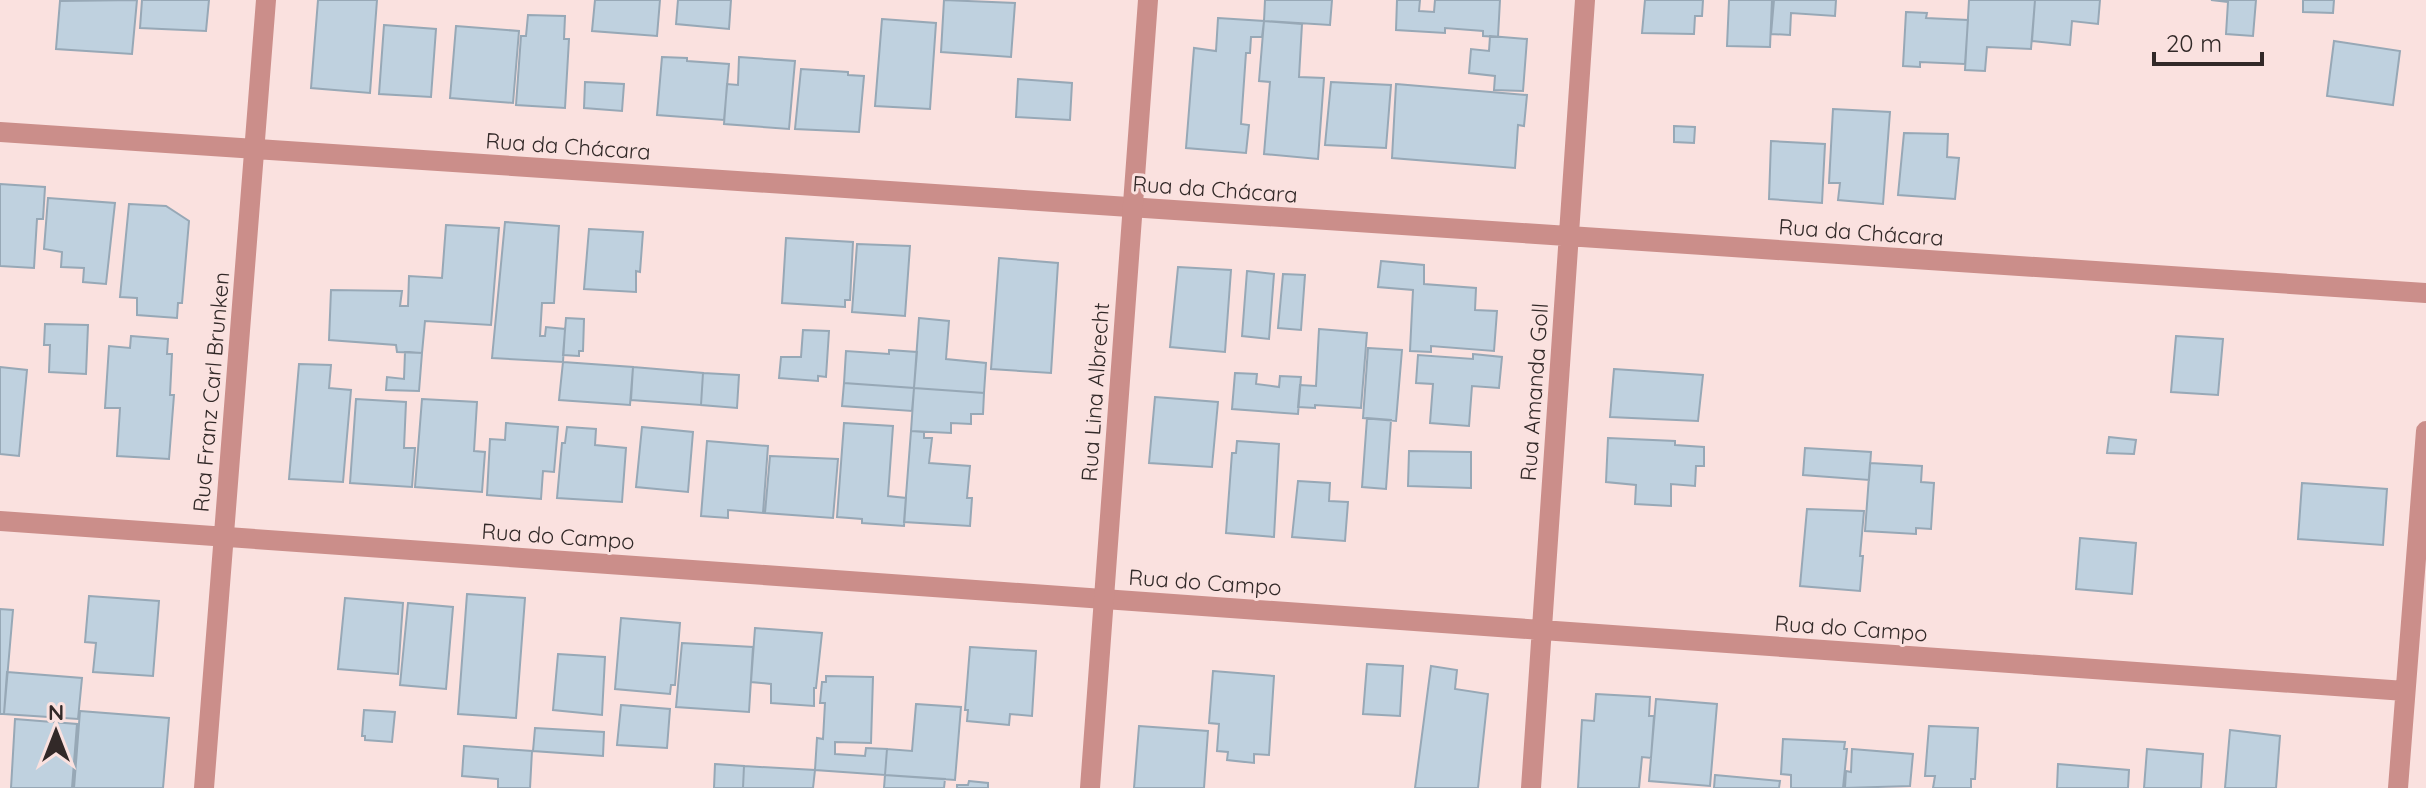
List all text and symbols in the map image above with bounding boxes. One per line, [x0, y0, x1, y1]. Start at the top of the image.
scale bar [2154, 16, 2262, 66]
text: 20 m [2166, 28, 2222, 58]
street label: Rua da Chácara [484, 126, 652, 166]
street label: Rua da Chácara [1131, 169, 1299, 209]
street label: Rua da Chácara [1777, 212, 1945, 252]
street label: Rua Franz Carl Brunken [187, 271, 235, 513]
street label: Rua Lina Albrecht [1075, 302, 1115, 482]
street label: Rua Amanda Goll [1514, 302, 1554, 482]
street label: Rua do Campo [481, 517, 635, 555]
street label: Rua do Campo [1128, 563, 1282, 601]
street label: Rua do Campo [1774, 609, 1928, 647]
north arrow [16, 692, 96, 772]
text: N [48, 698, 64, 726]

